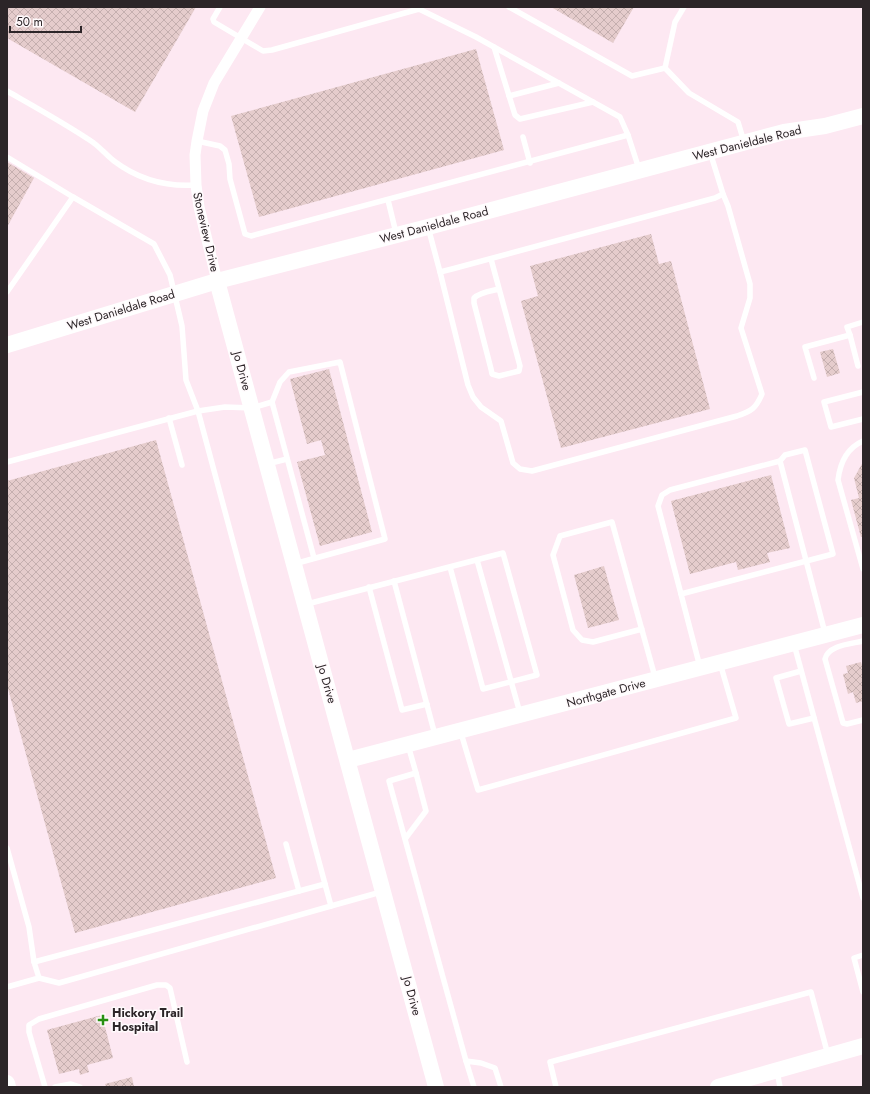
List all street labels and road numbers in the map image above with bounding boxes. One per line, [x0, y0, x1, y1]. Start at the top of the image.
street label: West Danieldale Road [691, 121, 803, 165]
street label: Stoneview Drive [188, 190, 224, 274]
street label: West Danieldale Road [378, 202, 490, 248]
street label: West Danieldale Road [65, 285, 177, 335]
street label: Jo Drive [228, 348, 256, 393]
street label: Jo Drive [312, 661, 341, 706]
street label: Northgate Drive [564, 674, 648, 712]
street label: Jo Drive [398, 973, 426, 1018]

